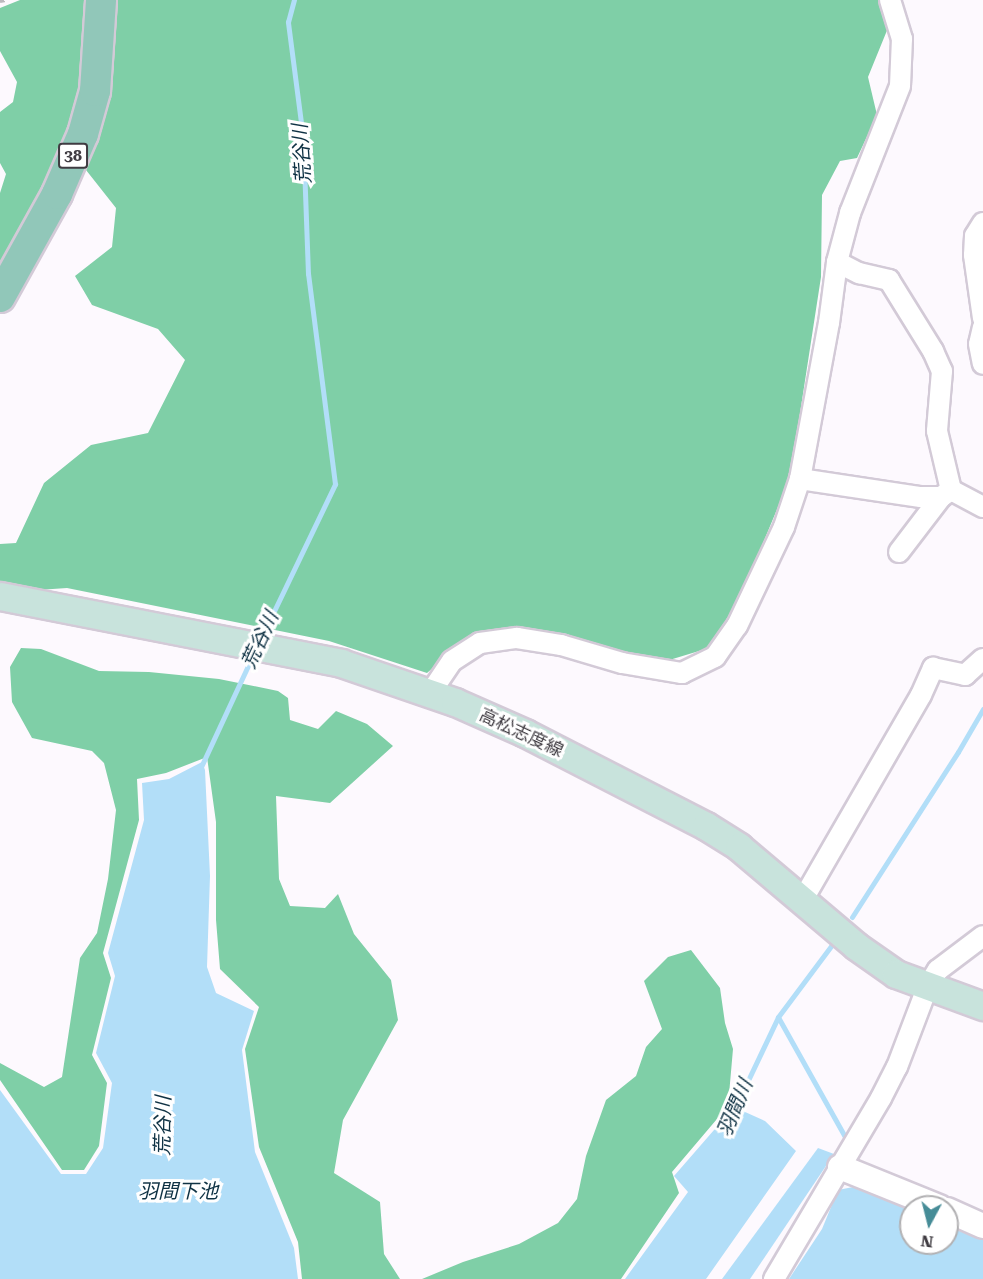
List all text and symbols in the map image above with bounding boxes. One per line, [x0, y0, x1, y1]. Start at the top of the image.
water label: 荒谷川 [288, 123, 316, 185]
road number: 38 [58, 143, 88, 169]
water label: 荒谷川 [236, 608, 284, 672]
street label: 高松志度線 [476, 704, 566, 762]
water label: 羽間川 [712, 1076, 758, 1140]
water label: 荒谷川 [150, 1096, 176, 1156]
water label: 羽間下池 [138, 1179, 218, 1203]
north arrow [899, 1195, 959, 1255]
text: N [920, 1231, 934, 1252]

